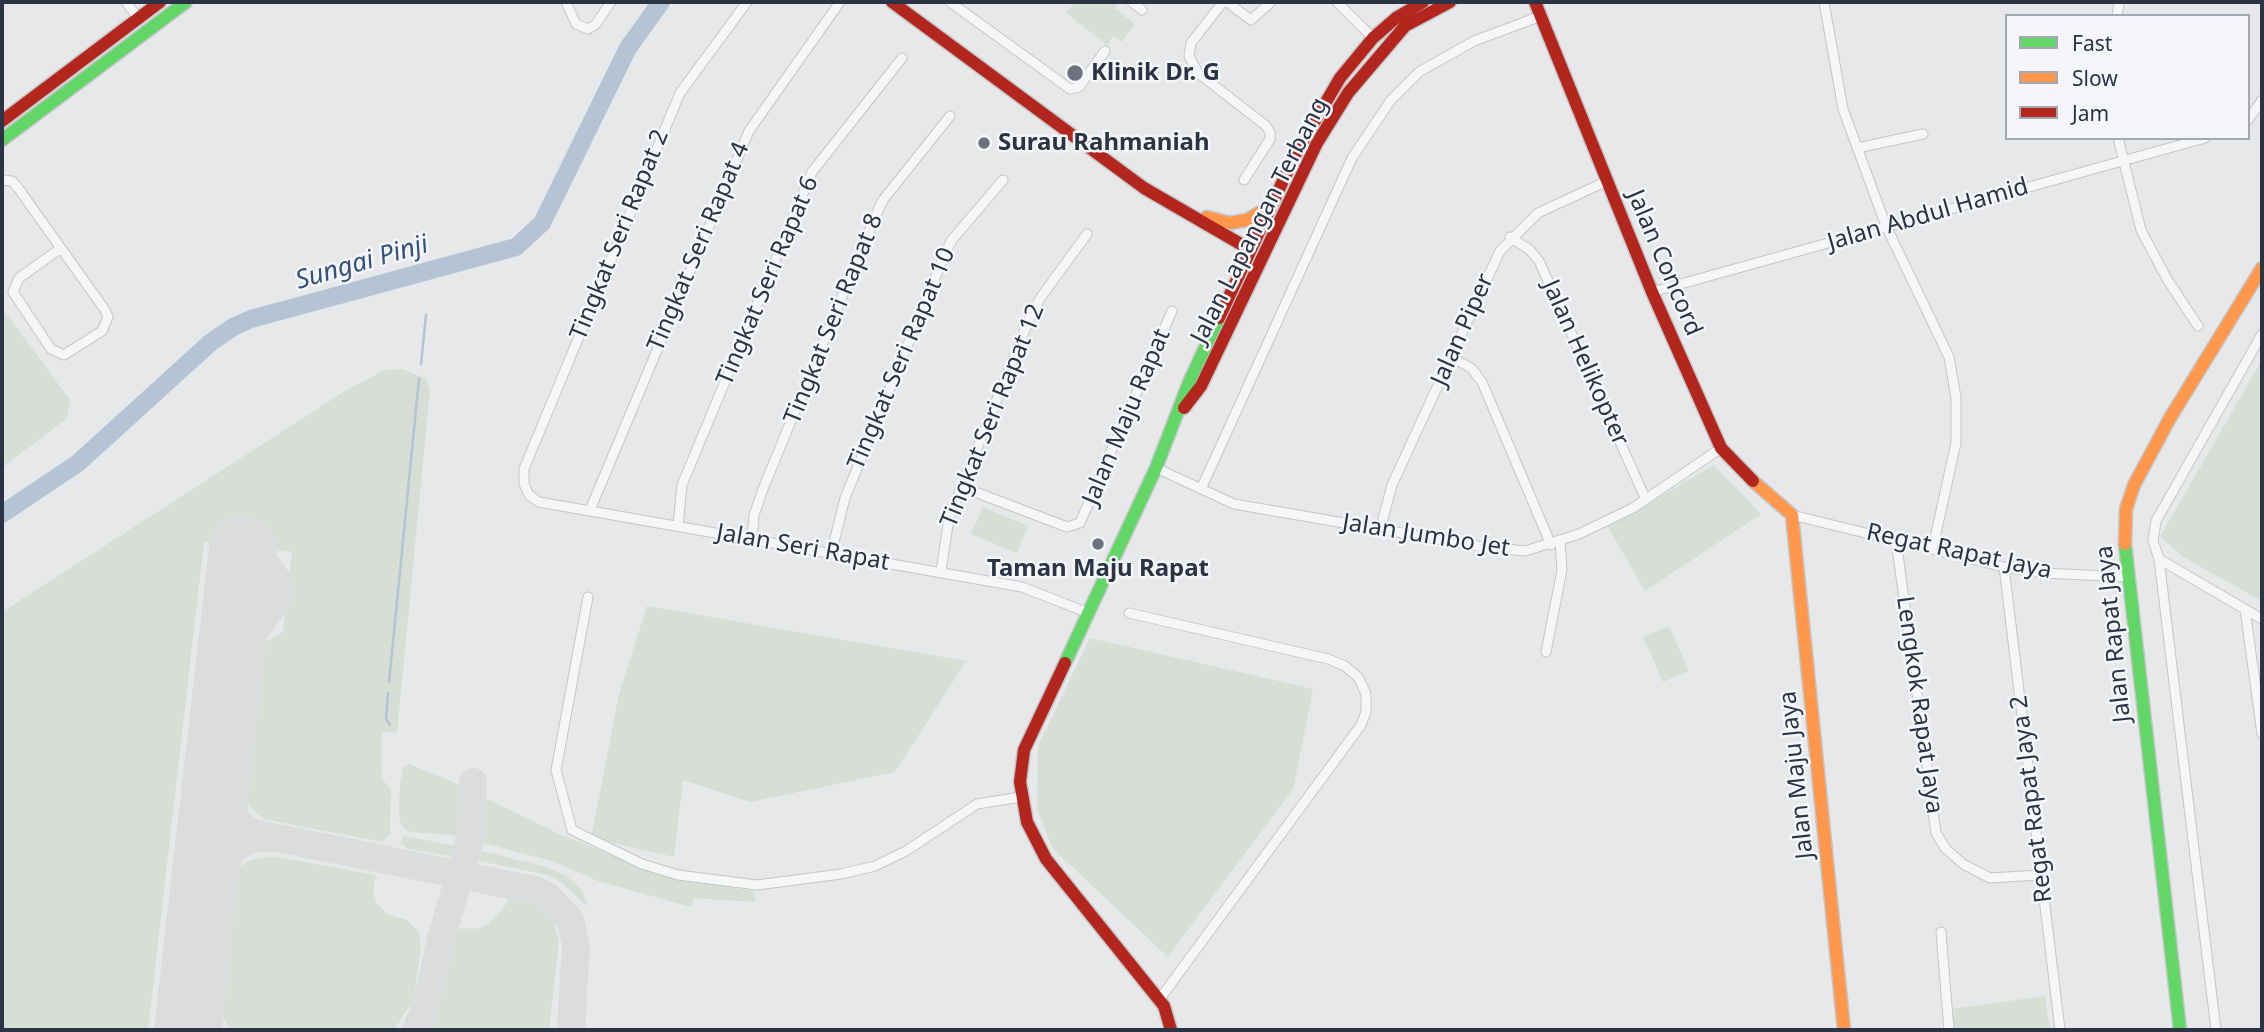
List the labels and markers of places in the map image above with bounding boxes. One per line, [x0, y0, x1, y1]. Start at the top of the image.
place label: Klinik Dr. G [1091, 59, 1220, 87]
marker: Klinik Dr. G [1065, 63, 1085, 83]
place label: Surau Rahmaniah [998, 129, 1210, 157]
marker: Surau Rahmaniah [976, 135, 992, 151]
marker: Taman Maju Rapat [1090, 536, 1106, 552]
place label: Taman Maju Rapat [987, 555, 1209, 583]

